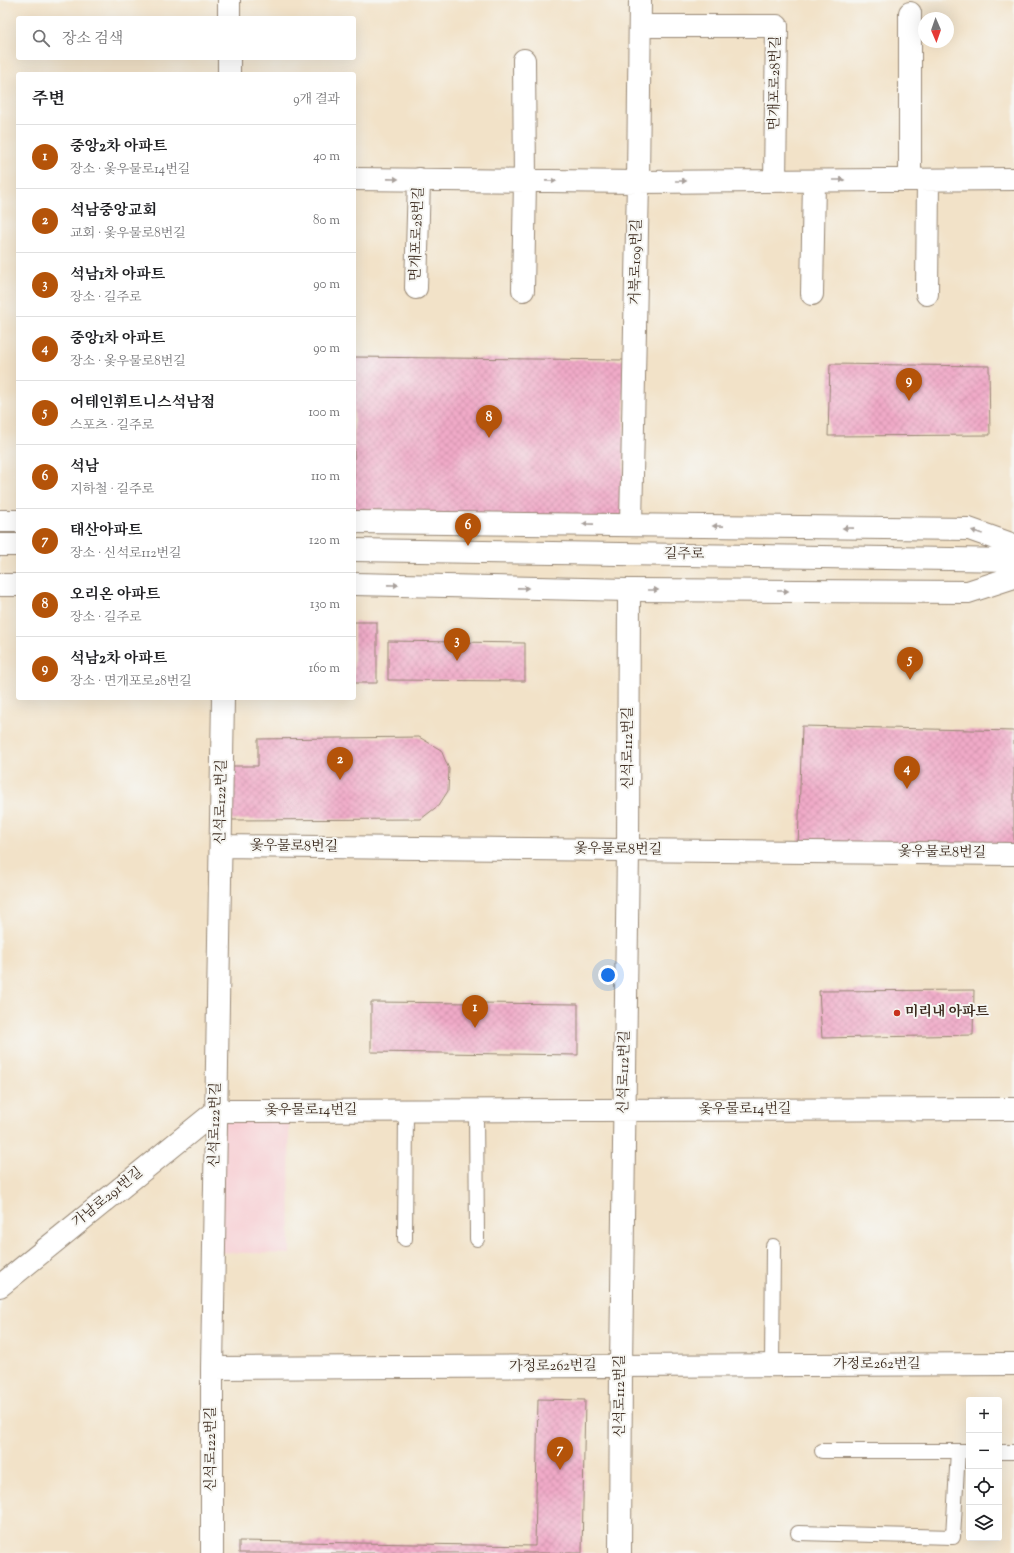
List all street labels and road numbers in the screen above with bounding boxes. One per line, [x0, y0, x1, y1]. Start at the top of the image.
street label: 면개포로28번길 [765, 35, 787, 131]
street label: 면개포로28번길 [406, 186, 430, 282]
street label: 거북로109번길 [626, 219, 648, 305]
street label: 길주로 [664, 545, 705, 565]
street label: 신석로112번길 [619, 706, 639, 790]
street label: 신석로122번길 [211, 759, 233, 845]
street label: 옻우물로8번길 [250, 836, 338, 858]
street label: 옻우물로8번길 [574, 839, 662, 861]
street label: 옻우물로8번길 [898, 842, 986, 864]
street label: 신석로112번길 [614, 1030, 636, 1114]
street label: 신석로122번길 [205, 1082, 227, 1168]
street label: 옻우물로14번길 [699, 1100, 791, 1120]
street label: 옻우물로14번길 [265, 1101, 357, 1121]
street label: 가남로291번길 [68, 1163, 148, 1233]
street label: 신석로112번길 [611, 1354, 631, 1438]
street label: 가정로262번길 [833, 1355, 921, 1375]
street label: 가정로262번길 [509, 1356, 597, 1378]
street label: 신석로122번길 [202, 1406, 222, 1492]

